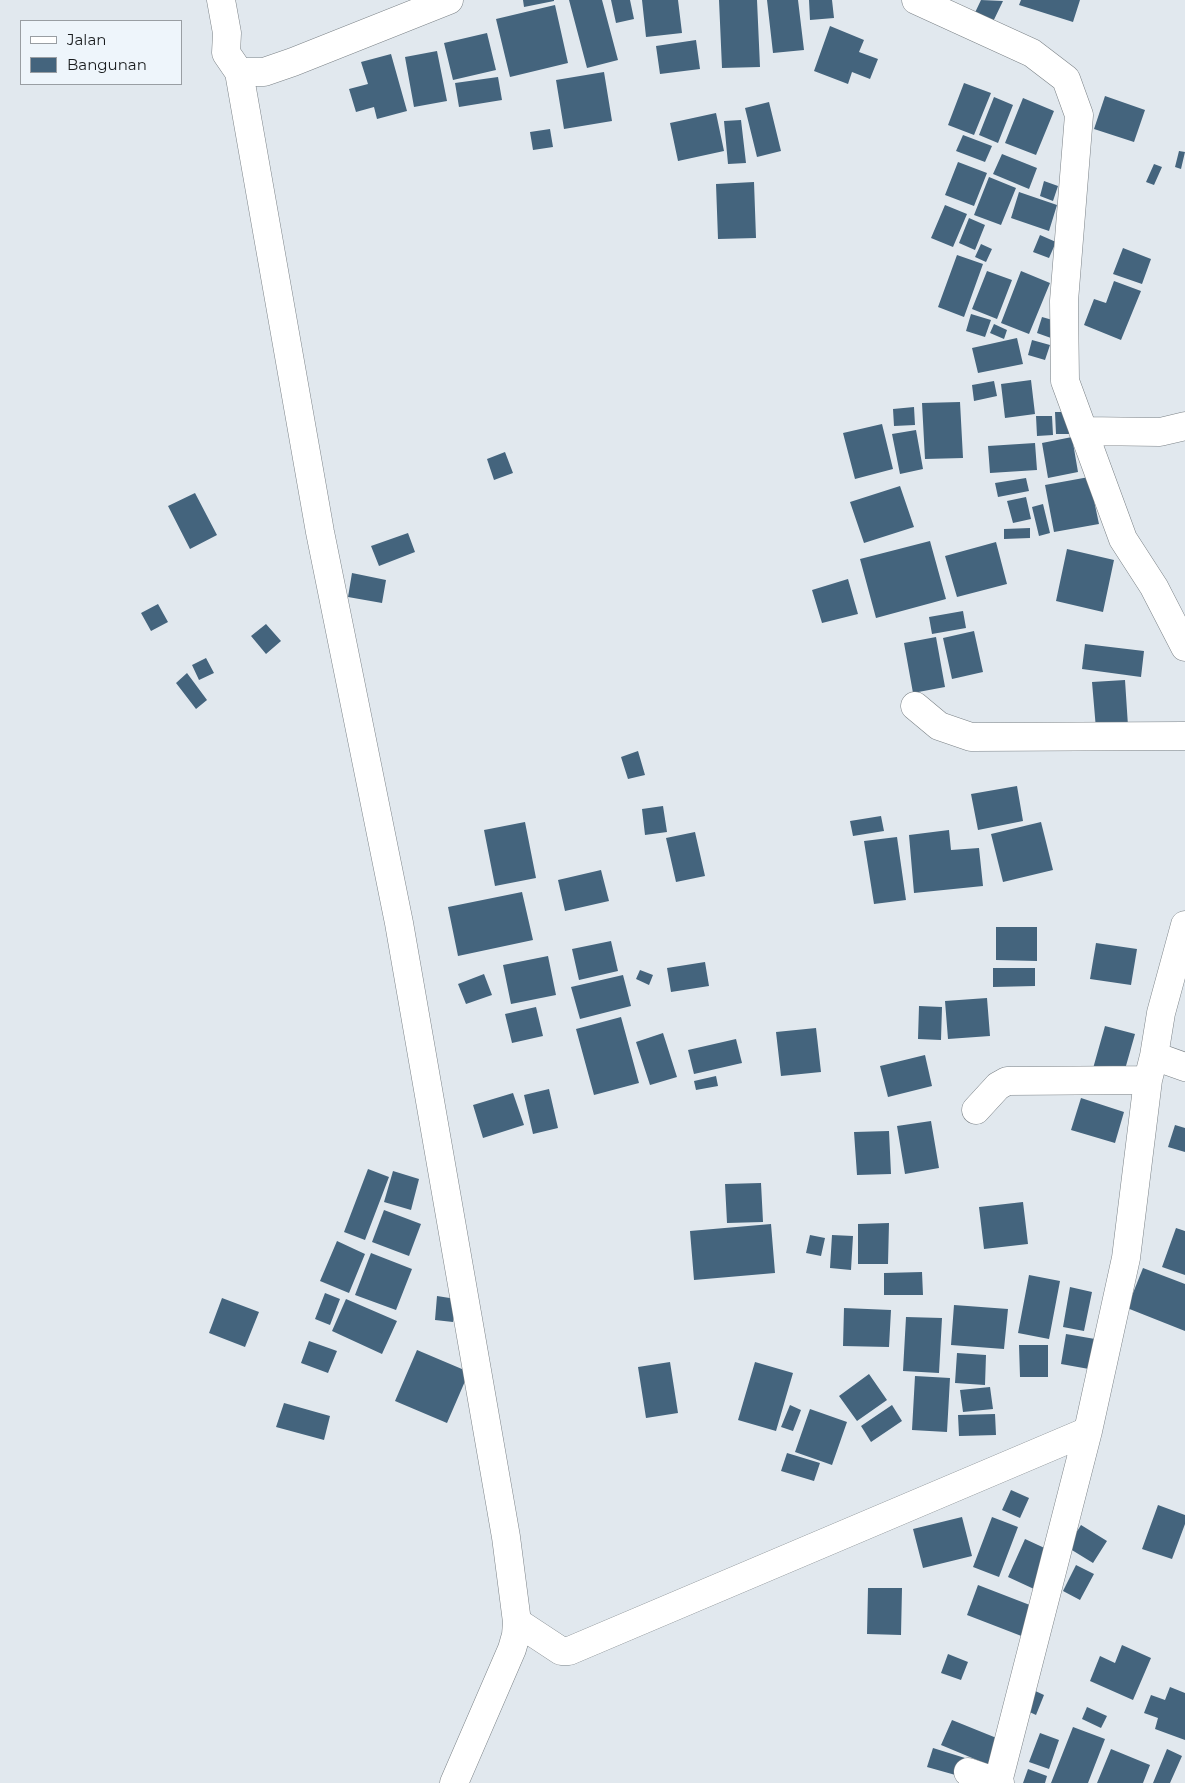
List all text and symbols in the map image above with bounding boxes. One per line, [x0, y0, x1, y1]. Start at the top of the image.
legend [20, 20, 182, 85]
text: Jalan [67, 30, 106, 49]
text: Bangunan [67, 55, 147, 74]

